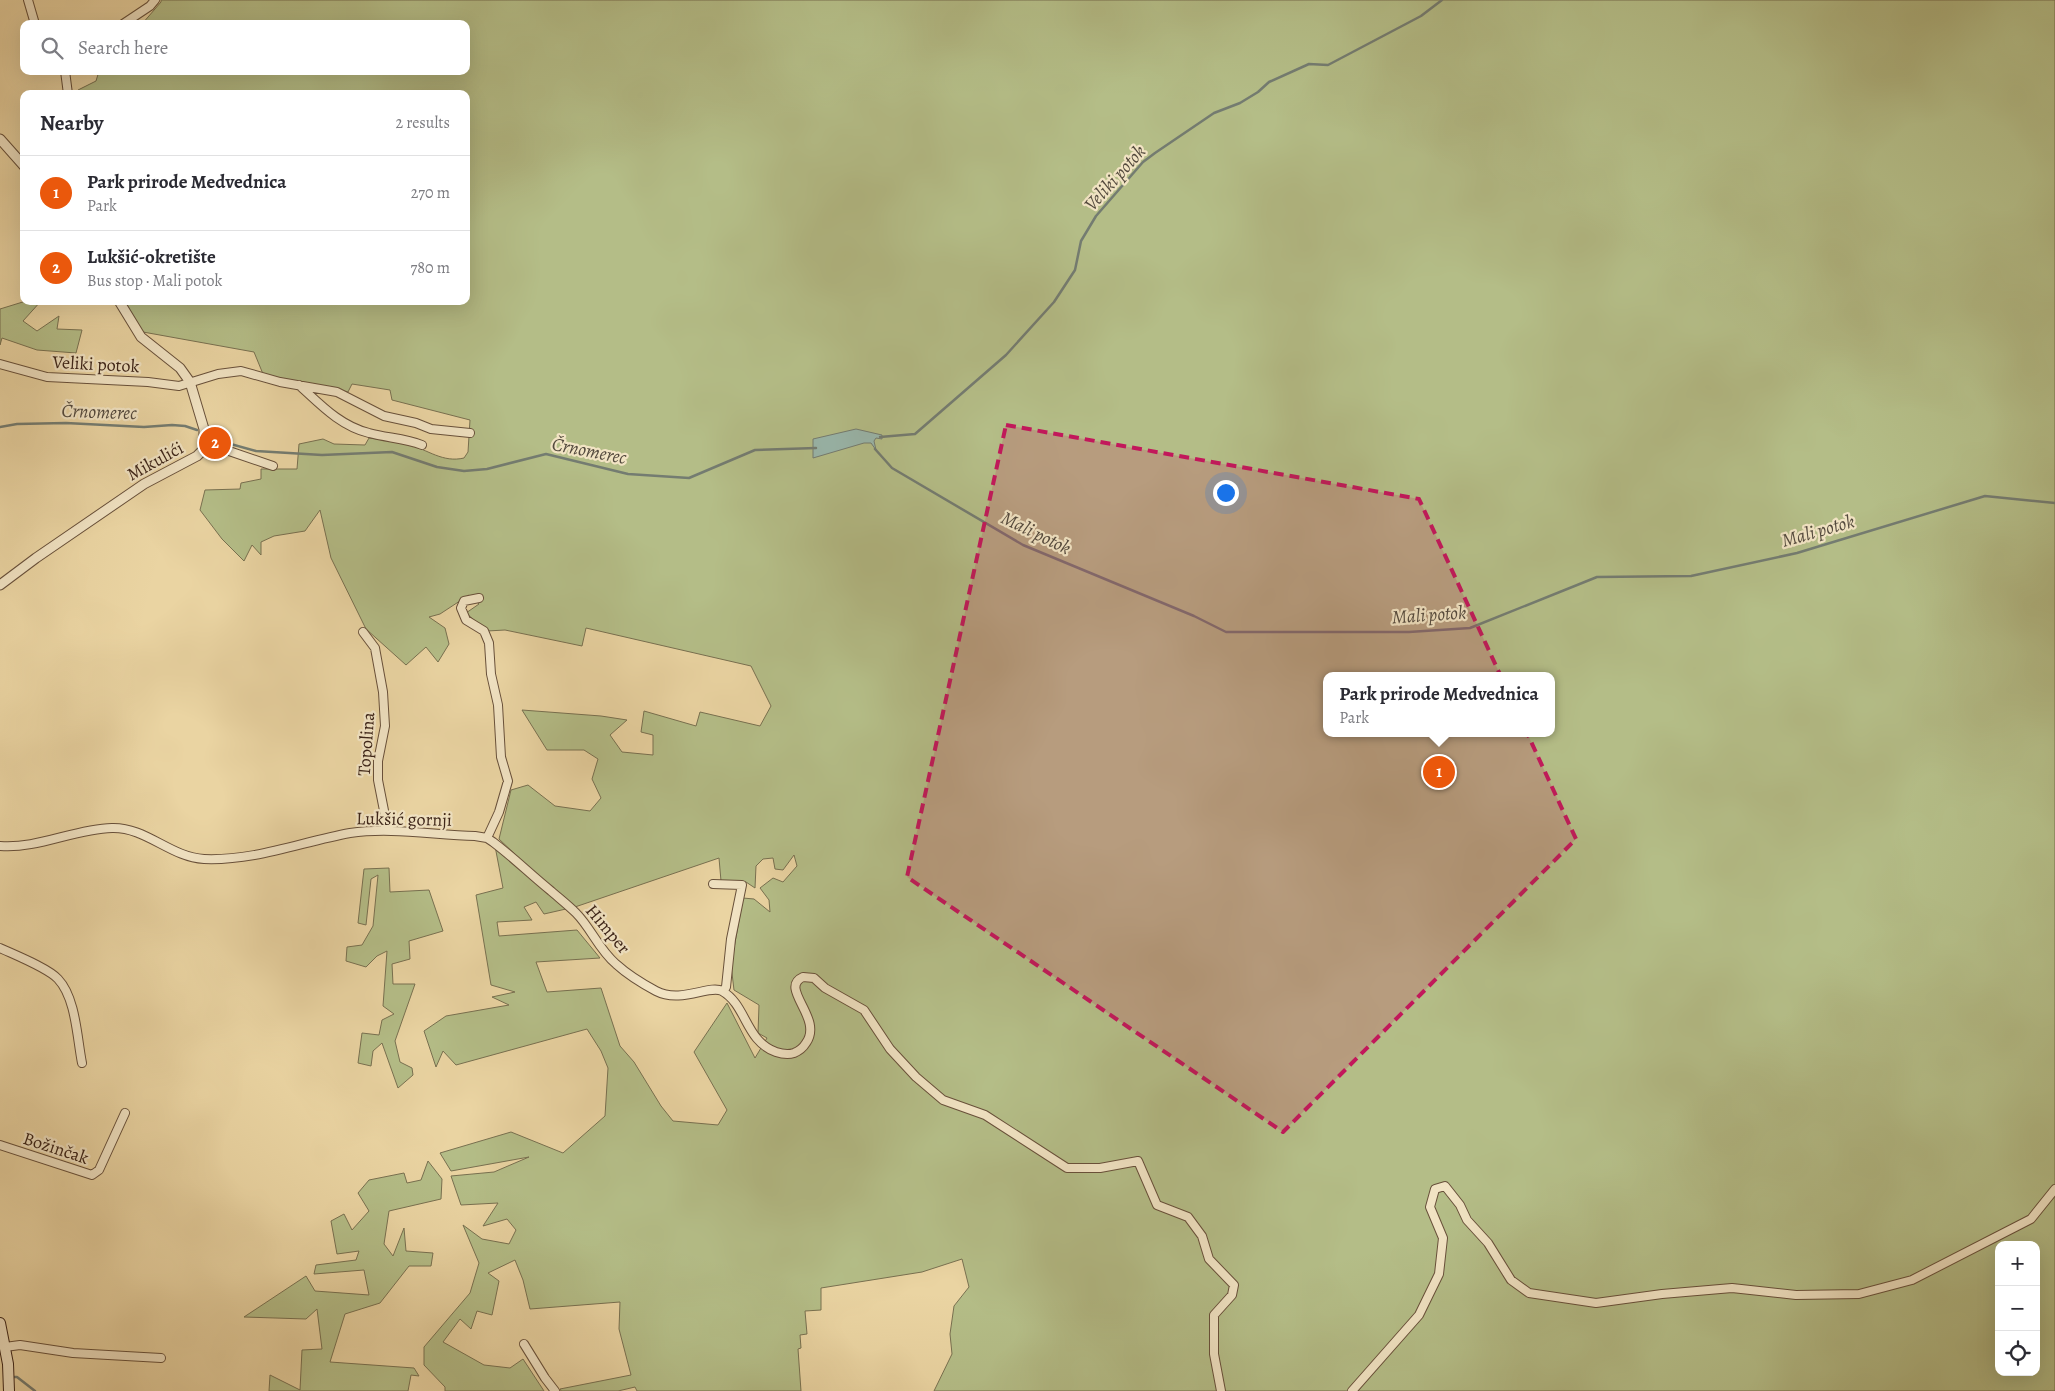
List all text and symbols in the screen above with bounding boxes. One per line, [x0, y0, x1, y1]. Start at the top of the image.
search box [20, 20, 470, 75]
icon: search [38, 34, 66, 62]
text: Search here [78, 35, 168, 61]
text: Nearby [40, 109, 103, 137]
text: 2 results [395, 112, 450, 134]
water label: Veliki potok [1078, 139, 1152, 217]
text: Park prirode Medvednica [87, 169, 286, 195]
text: 1 [53, 182, 59, 204]
text: 270 m [411, 182, 450, 204]
text: Park [87, 195, 117, 217]
text: Lukšić-okretište [87, 244, 216, 270]
text: 2 [52, 257, 60, 279]
text: 780 m [411, 257, 450, 279]
text: Bus stop · Mali potok [87, 270, 223, 292]
street label: Veliki potok [51, 350, 140, 378]
water label: Črnomerec [61, 398, 138, 426]
pin: 2 [199, 424, 231, 462]
water label: Črnomerec [550, 431, 629, 471]
street label: Mikulići [122, 436, 188, 486]
your location [1213, 480, 1239, 506]
water label: Mali potok [997, 505, 1075, 561]
water label: Mali potok [1778, 508, 1858, 554]
water label: Mali potok [1391, 599, 1467, 631]
popup [1323, 672, 1555, 737]
text: Park prirode Medvednica [1339, 681, 1539, 707]
text: Park [1339, 707, 1369, 729]
street label: Topolina [352, 711, 380, 777]
pin: 1 [1423, 753, 1455, 791]
street label: Lukšić gornji [356, 806, 452, 832]
street label: Himper [580, 899, 636, 959]
street label: Božinčak [20, 1126, 92, 1170]
map controls [1995, 1241, 2040, 1376]
button: + [1995, 1241, 2040, 1286]
button: − [1995, 1286, 2040, 1331]
button: locate [1995, 1331, 2040, 1376]

